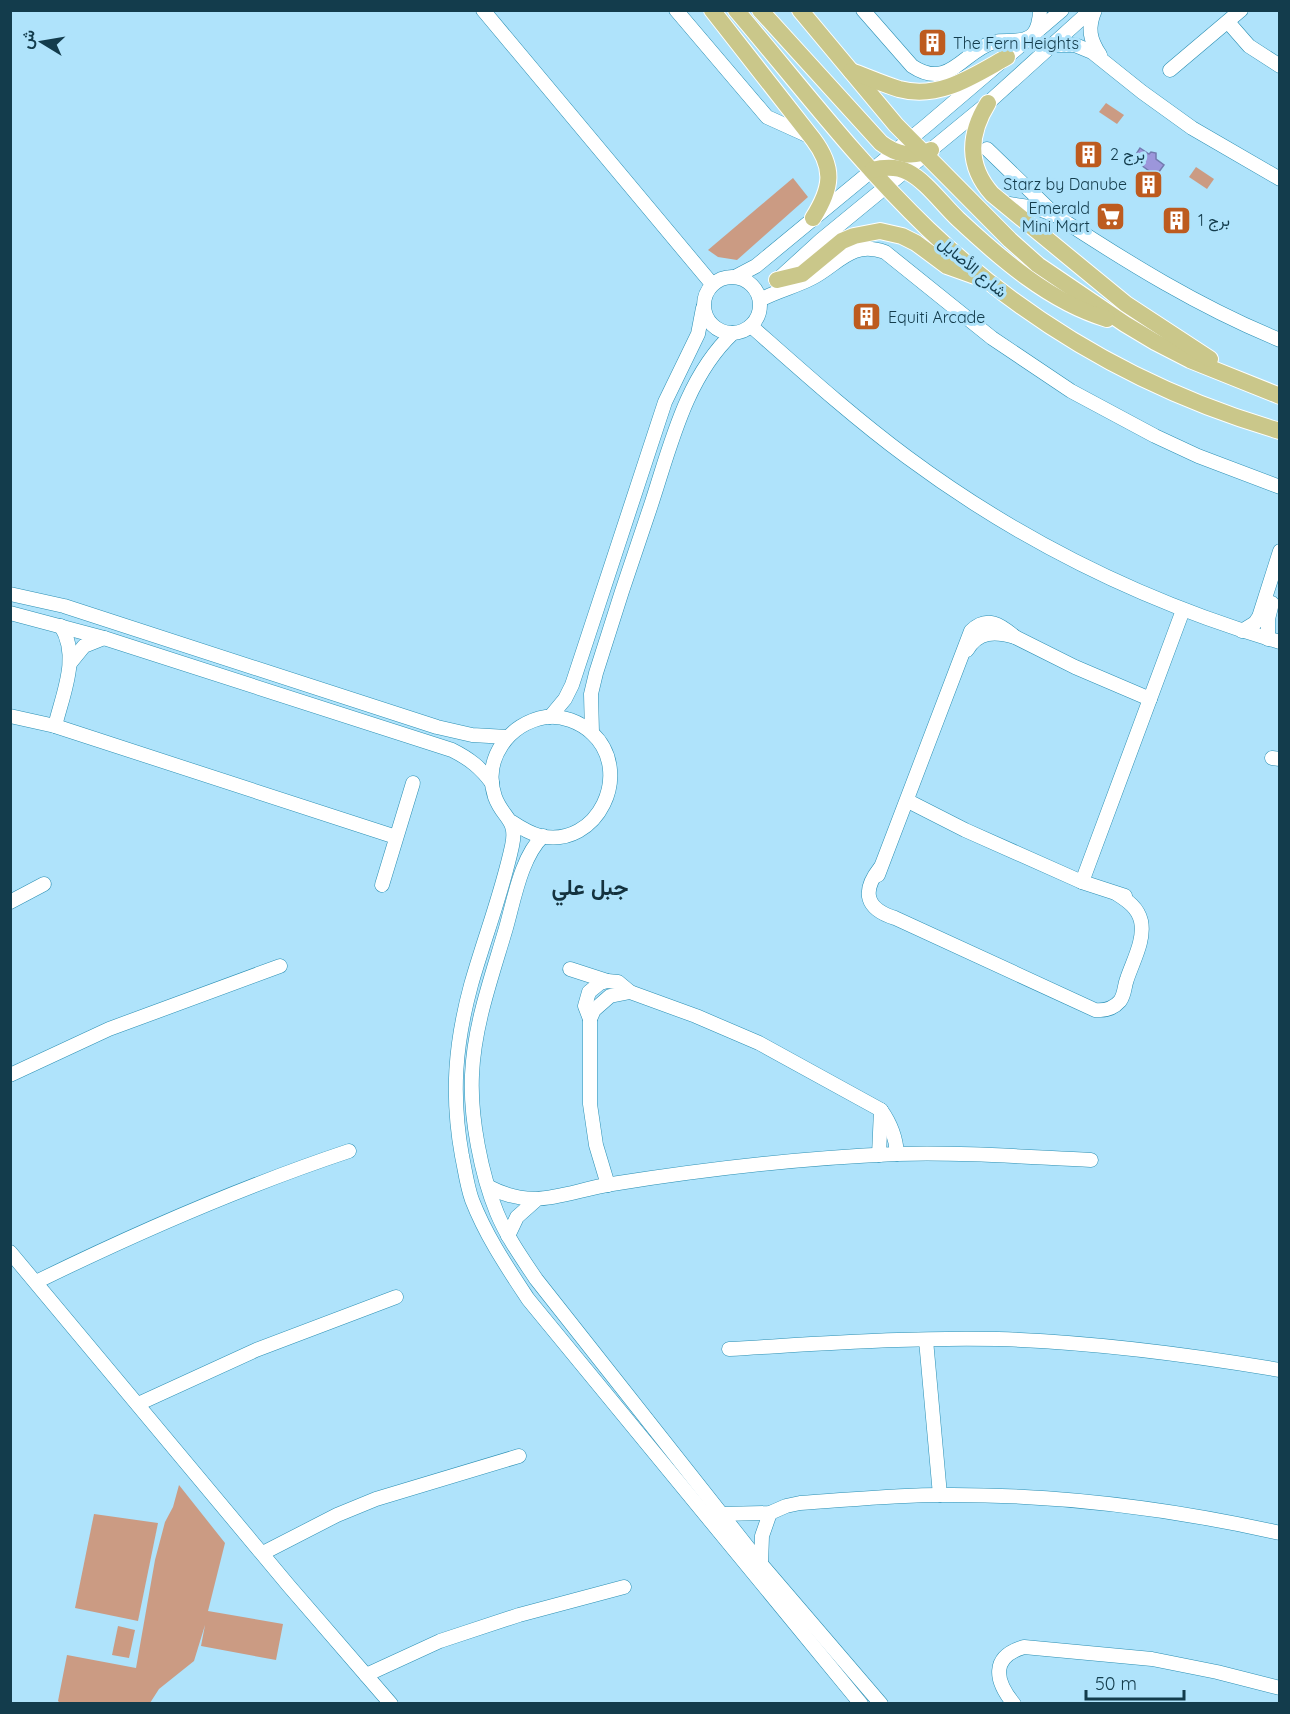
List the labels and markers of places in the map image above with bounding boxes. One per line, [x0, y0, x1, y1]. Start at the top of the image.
building icon: The Fern Heights [916, 27, 948, 59]
place label: The Fern Heights [953, 33, 1079, 53]
building icon: برج 2 [1073, 138, 1105, 170]
place label: برج 2 [1110, 144, 1145, 166]
building icon: Starz by Danube [1132, 168, 1164, 200]
place label: Starz by Danube [1003, 174, 1127, 194]
place label: Emerald Mini Mart [1022, 198, 1090, 236]
supermarket icon: Emerald Mini Mart [1095, 201, 1127, 233]
building icon: برج 1 [1161, 204, 1193, 236]
place label: برج 1 [1198, 210, 1230, 232]
building icon: Equiti Arcade [851, 301, 883, 333]
place label: Equiti Arcade [888, 307, 985, 327]

